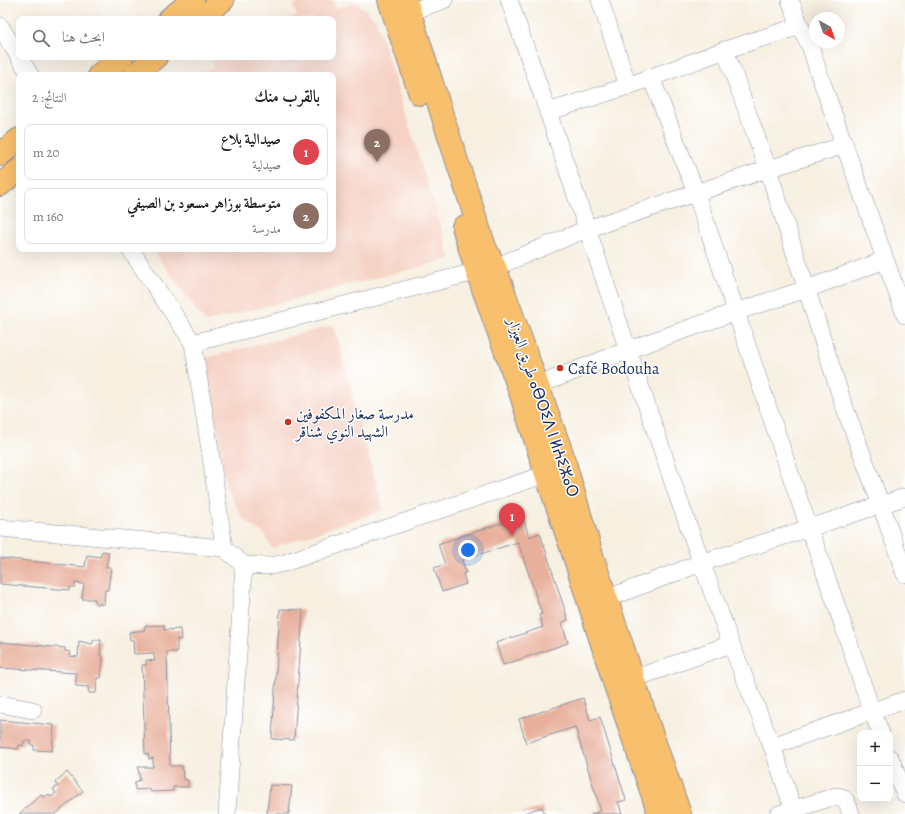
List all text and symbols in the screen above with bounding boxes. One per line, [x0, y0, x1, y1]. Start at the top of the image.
north arrow [809, 12, 845, 48]
search box [16, 16, 336, 60]
icon: search [30, 27, 52, 49]
text: ابحث هنا [62, 27, 105, 47]
text: بالقرب منك [254, 85, 320, 108]
text: النتائج: 2 [32, 89, 67, 106]
text: صيدالية بلاع [221, 129, 281, 149]
pin: 2 [364, 129, 390, 162]
text: 20 m [33, 144, 60, 161]
text: 1 [304, 144, 308, 161]
text: صيدلية [252, 156, 281, 173]
text: متوسطة بوزاهر مسعود بن الصيفي [127, 193, 281, 213]
text: 160 m [33, 208, 64, 225]
text: 2 [303, 208, 309, 225]
text: مدرسة [252, 220, 281, 237]
street label: طريق العيزار ⴰⴱⵔⵉⴷ ⵏ ⵍⵄⵉⵣⴰⵔ [501, 313, 584, 500]
place label: Café Bodouha [568, 358, 660, 380]
marker: Café Bodouha [555, 363, 565, 373]
place label: مدرسة صغار المكفوفين الشهيد النوي شناقر [294, 403, 414, 444]
marker: مدرسة صغار المكفوفين الشهيد النوي شناقر [283, 417, 293, 427]
pin: 1 [499, 503, 525, 536]
your location [458, 540, 478, 560]
map controls [857, 730, 893, 802]
button: + [857, 730, 893, 766]
button: − [857, 766, 893, 802]

